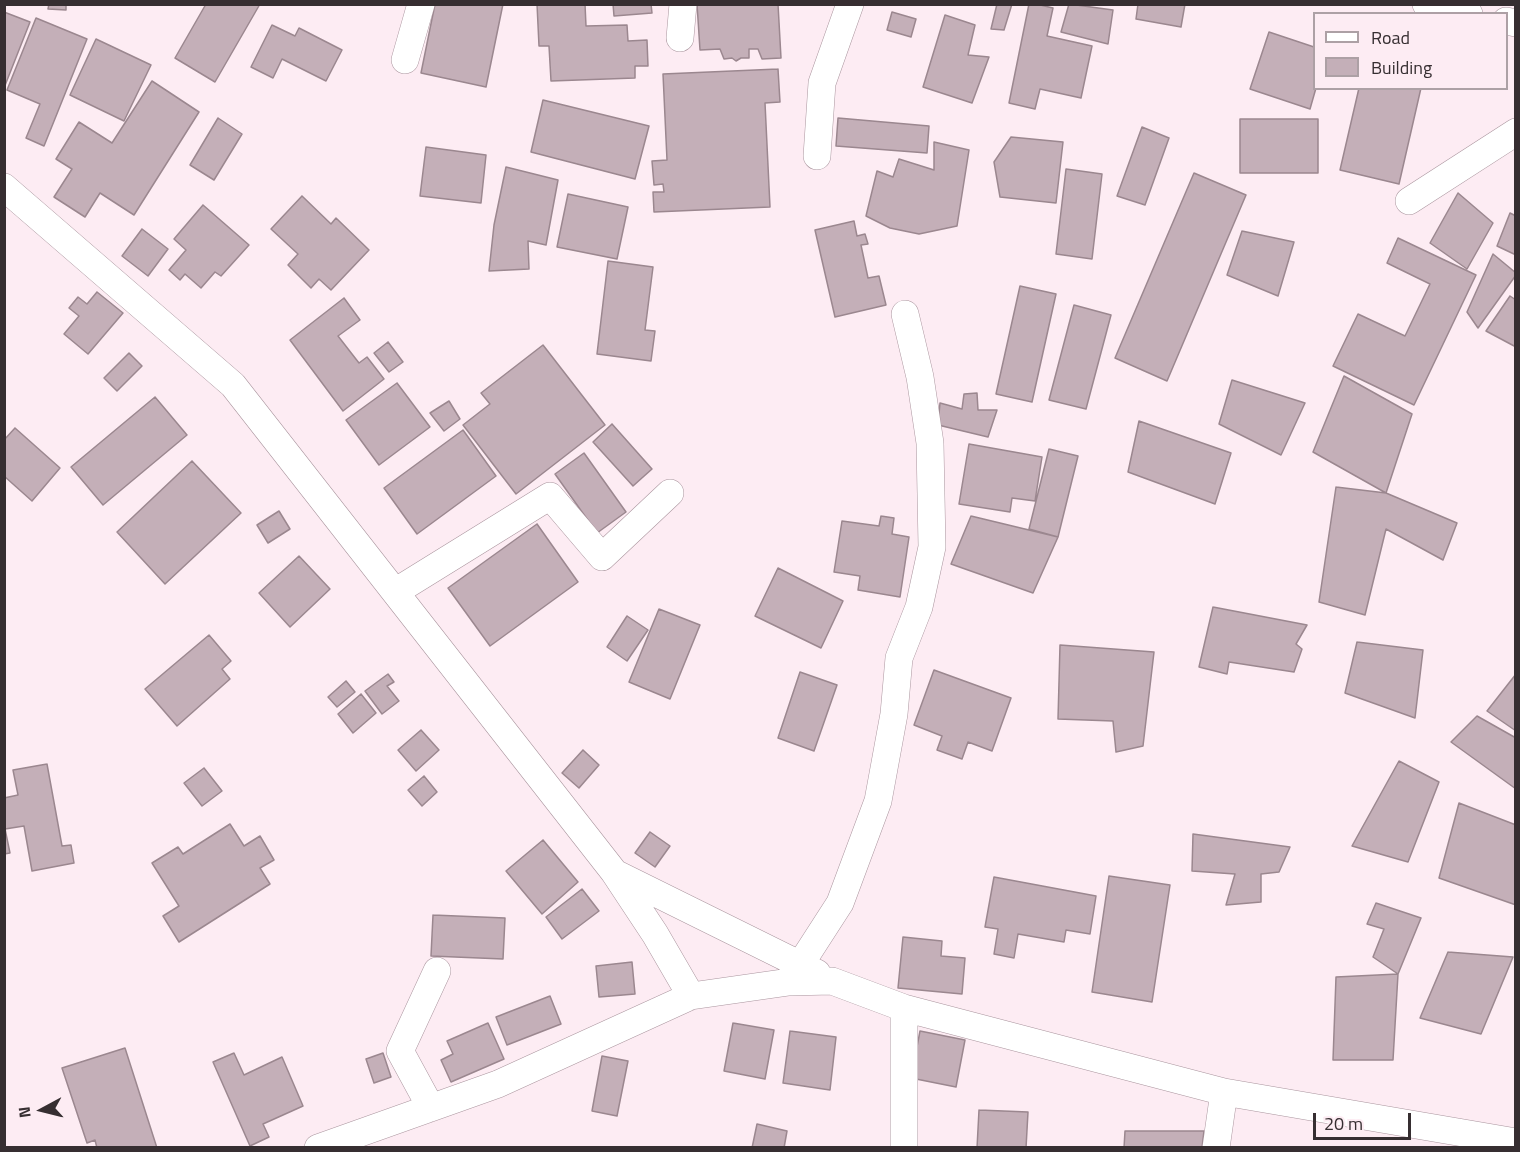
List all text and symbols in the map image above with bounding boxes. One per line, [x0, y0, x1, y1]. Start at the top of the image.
legend [1313, 12, 1508, 90]
text: Road [1371, 24, 1410, 51]
text: Building [1371, 54, 1432, 81]
north arrow [12, 1080, 72, 1140]
scale bar [1316, 1101, 1414, 1139]
text: N [12, 1105, 37, 1119]
text: 20 m [1324, 1110, 1363, 1137]

